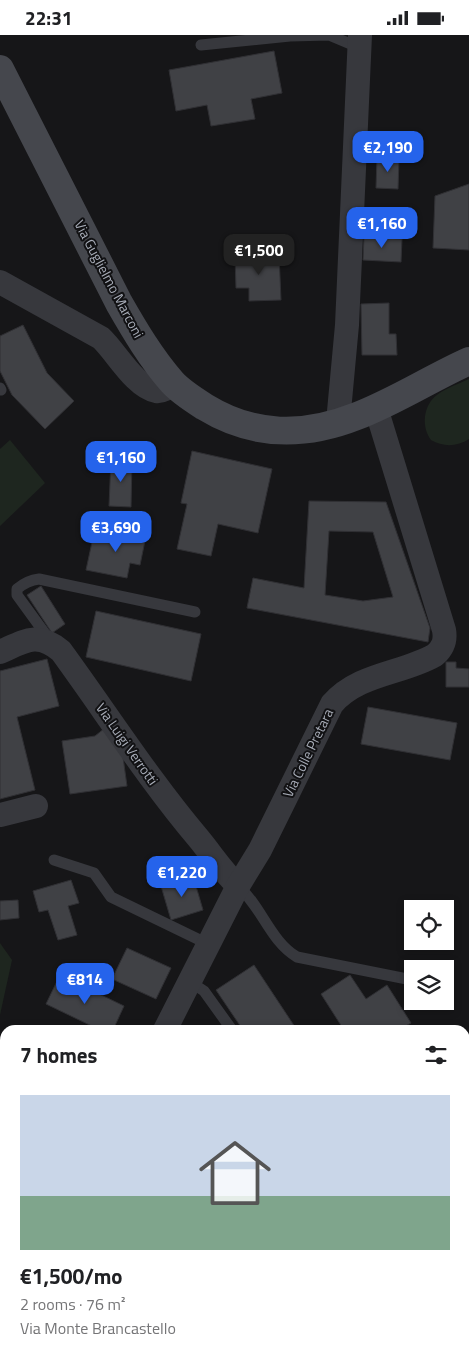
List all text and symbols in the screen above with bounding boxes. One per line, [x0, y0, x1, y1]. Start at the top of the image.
text: 22:31 [25, 3, 72, 32]
pin: €2,190 [347, 131, 429, 173]
text: €2,190 [363, 135, 413, 159]
pin: €1,160 [341, 207, 423, 249]
text: €1,160 [357, 211, 407, 235]
street label: Via Guglielmo Marconi [69, 216, 149, 341]
pin: €1,500 [218, 233, 300, 276]
text: €1,500 [234, 238, 284, 262]
pin: €1,160 [80, 441, 162, 483]
text: €1,160 [96, 445, 146, 469]
pin: €3,690 [75, 511, 157, 553]
text: €3,690 [91, 515, 141, 539]
street label: Via Luigi Verrotti [91, 698, 164, 789]
street label: Via Colle Pretara [277, 705, 338, 801]
pin: €1,220 [141, 855, 223, 898]
text: €1,220 [157, 860, 207, 884]
map controls [404, 900, 454, 1010]
button: locate [404, 900, 454, 950]
button: layers [404, 960, 454, 1010]
pin: €814 [55, 963, 115, 1005]
text: €814 [67, 967, 103, 991]
text: 7 homes [20, 1039, 97, 1071]
icon: filters [422, 1041, 450, 1069]
icon: home [190, 1128, 280, 1218]
text: €1,500/mo [20, 1260, 122, 1292]
text: 2 rooms · 76 m² [20, 1292, 125, 1316]
text: Via Monte Brancastello [20, 1316, 176, 1340]

